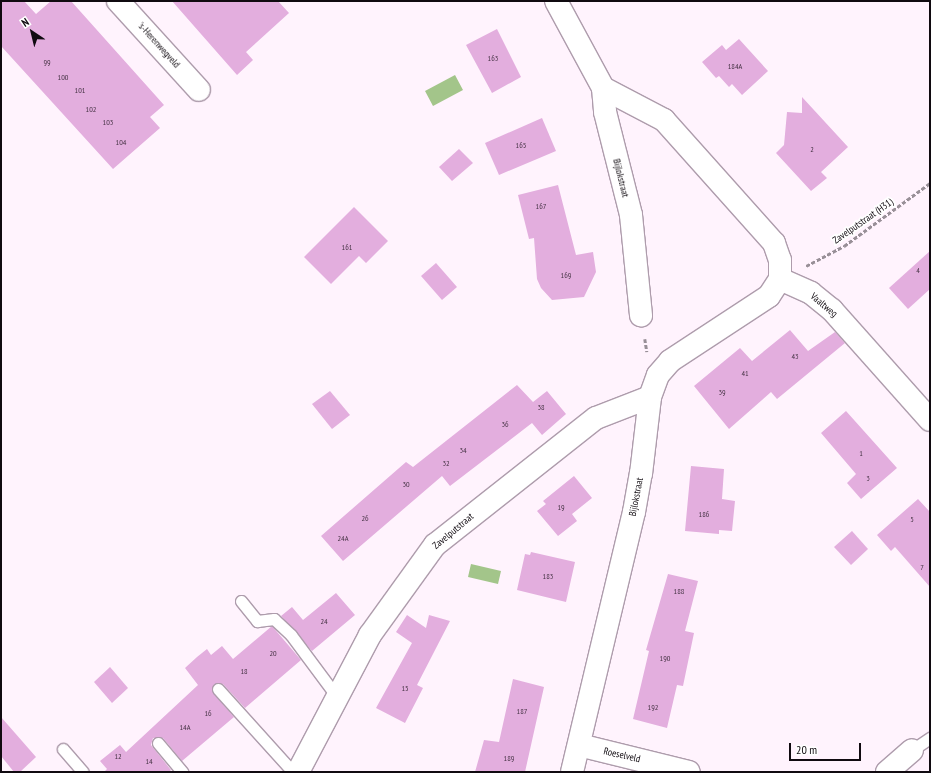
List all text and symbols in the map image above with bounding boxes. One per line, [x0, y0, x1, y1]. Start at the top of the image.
north arrow [12, 12, 52, 52]
text: N [19, 15, 32, 30]
street label: 's-Herenwegveld [135, 20, 183, 70]
house number: 163 [488, 54, 498, 64]
house number: 99 [43, 58, 51, 68]
house number: 184A [728, 62, 742, 72]
house number: 100 [58, 73, 68, 83]
house number: 101 [75, 86, 85, 96]
house number: 102 [86, 105, 96, 115]
house number: 103 [103, 118, 113, 128]
house number: 104 [116, 138, 126, 148]
house number: 165 [516, 141, 526, 151]
house number: 2 [810, 145, 814, 155]
street label: Bijlokstraat [610, 158, 632, 198]
street label: Zavelputstraat (H31) [831, 196, 895, 246]
house number: 167 [536, 202, 546, 212]
house number: 161 [342, 243, 352, 253]
house number: 4 [916, 266, 920, 276]
house number: 169 [561, 271, 571, 281]
street label: Vaaltweg [808, 290, 840, 320]
house number: 43 [791, 352, 799, 362]
house number: 41 [741, 369, 749, 379]
house number: 39 [718, 388, 726, 398]
house number: 38 [537, 403, 545, 413]
house number: 36 [501, 420, 509, 430]
house number: 34 [459, 446, 467, 456]
house number: 1 [859, 449, 863, 459]
house number: 32 [442, 459, 450, 469]
house number: 3 [866, 474, 870, 484]
street label: Bijlokstraat [626, 477, 646, 517]
house number: 30 [402, 480, 410, 490]
house number: 19 [557, 503, 565, 513]
street label: Zavelputstraat [430, 510, 476, 552]
house number: 186 [699, 510, 709, 520]
house number: 26 [361, 514, 369, 524]
house number: 5 [910, 515, 914, 525]
house number: 24A [338, 534, 348, 544]
house number: 7 [920, 563, 924, 573]
house number: 183 [543, 572, 553, 582]
house number: 188 [674, 587, 684, 597]
house number: 24 [320, 617, 328, 627]
house number: 20 [269, 649, 277, 659]
house number: 190 [660, 654, 670, 664]
house number: 18 [240, 667, 248, 677]
house number: 15 [401, 684, 409, 694]
house number: 192 [648, 703, 658, 713]
house number: 187 [517, 707, 527, 717]
house number: 16 [204, 709, 212, 719]
house number: 14A [180, 723, 190, 733]
scale bar [791, 735, 863, 761]
text: 20 m [796, 742, 817, 757]
street label: Roeselveld [602, 745, 642, 765]
house number: 12 [114, 752, 122, 762]
house number: 189 [504, 754, 514, 764]
house number: 14 [145, 757, 153, 767]

